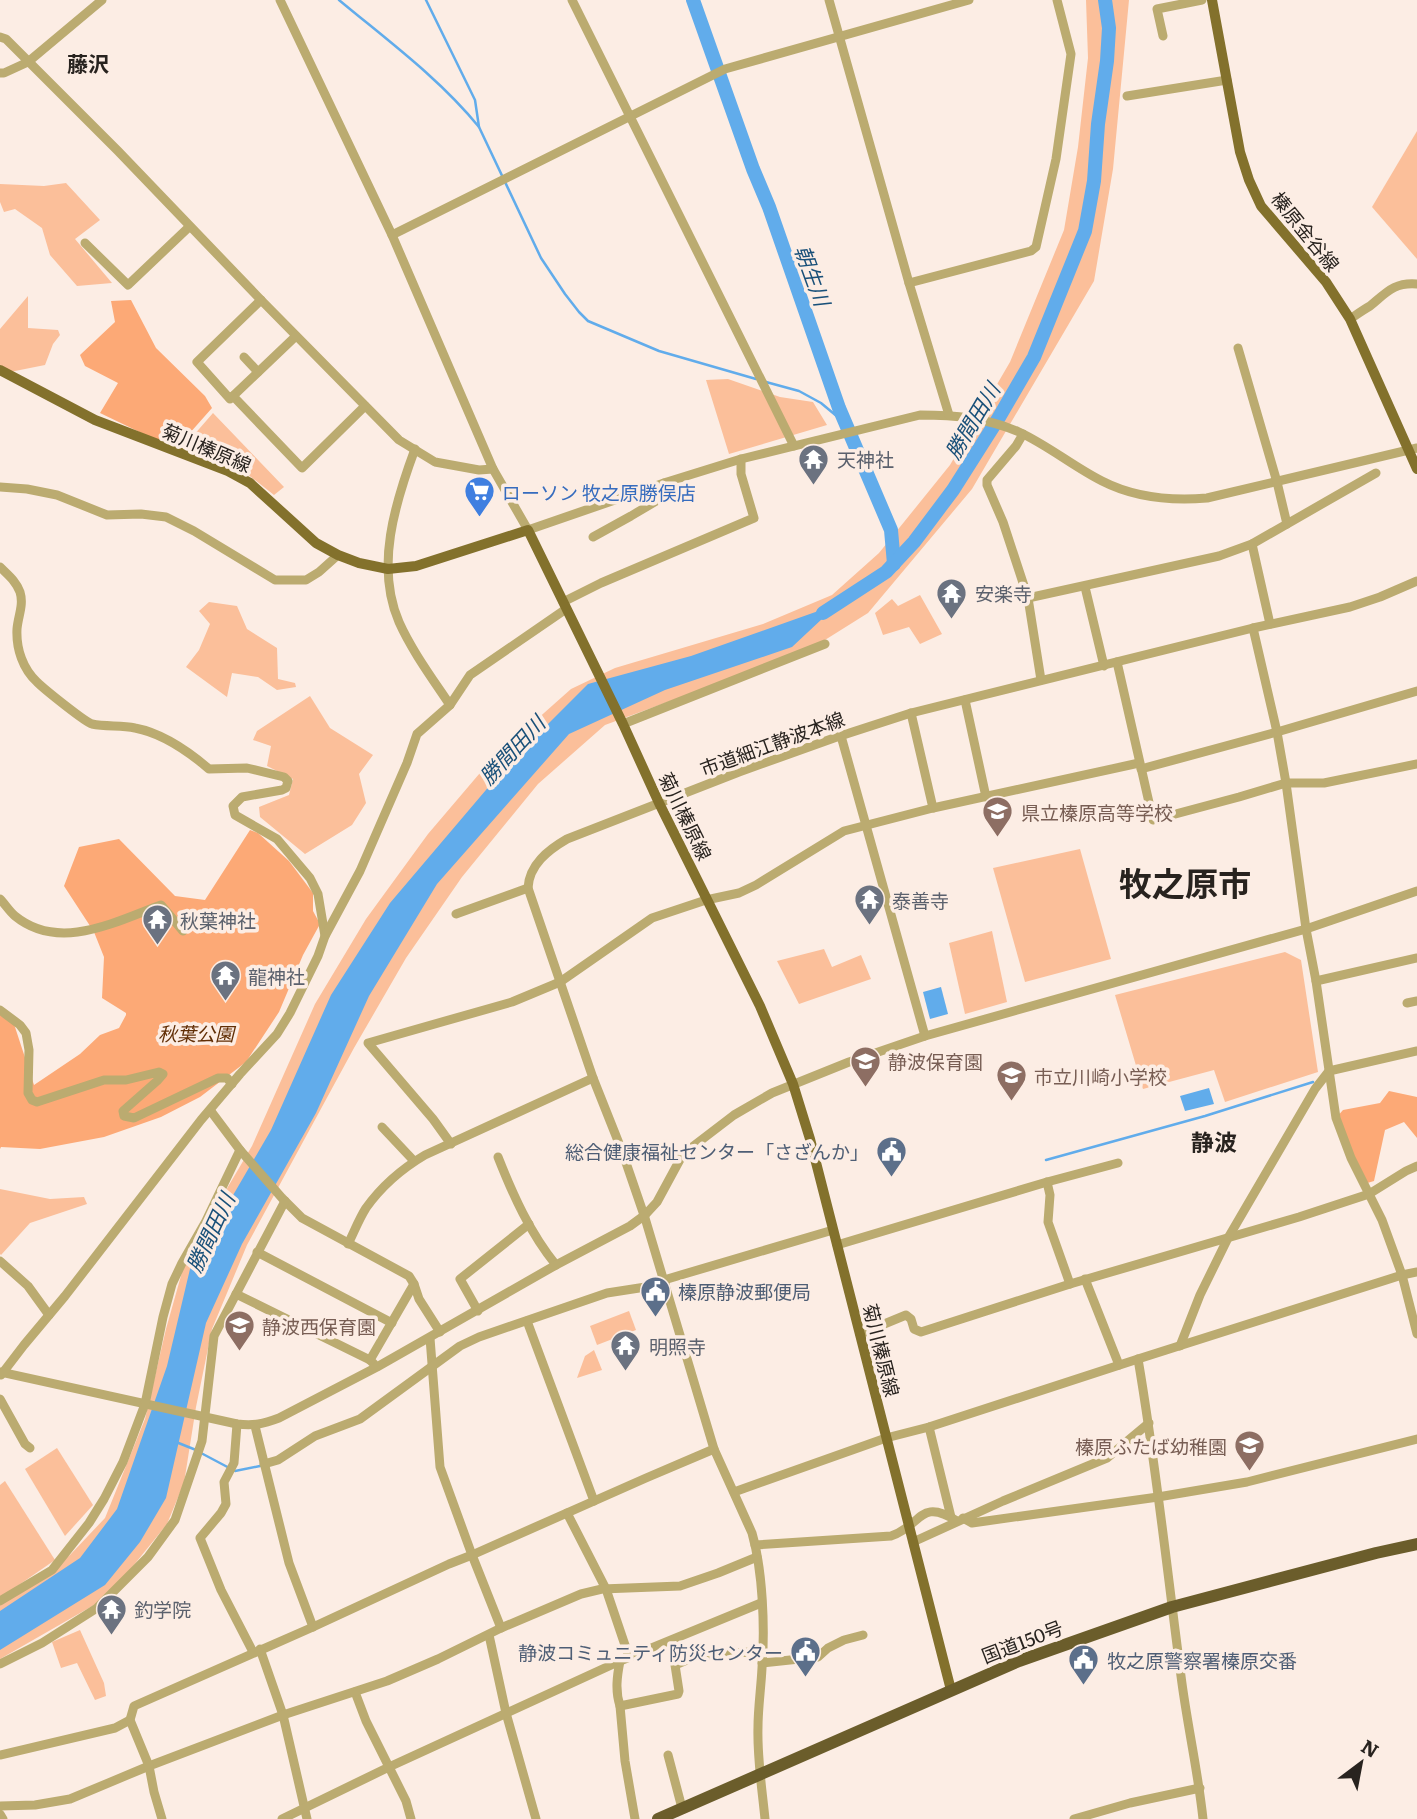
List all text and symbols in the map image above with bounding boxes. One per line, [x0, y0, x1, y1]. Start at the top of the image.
district label: 藤沢 [67, 47, 109, 78]
street label: 榛原金谷線 [1265, 185, 1347, 277]
water label: 朝生川 [789, 240, 840, 312]
water label: 勝間田川 [936, 374, 1007, 464]
street label: 菊川榛原線 [158, 416, 256, 478]
temple icon: 天神社 [797, 442, 831, 486]
place label: 天神社 [837, 445, 894, 473]
supermarket icon: ローソン 牧之原勝俣店 [462, 475, 496, 519]
place label: ローソン 牧之原勝俣店 [502, 478, 696, 506]
temple icon: 安楽寺 [935, 576, 969, 620]
place label: 安楽寺 [975, 579, 1032, 607]
street label: 市道細江静波本線 [696, 704, 848, 782]
water label: 勝間田川 [471, 706, 552, 790]
street label: 菊川榛原線 [653, 767, 719, 865]
school or university icon: 県立榛原高等学校 [981, 795, 1015, 839]
place label: 県立榛原高等学校 [1021, 798, 1173, 826]
district label: 牧之原市 [1119, 857, 1251, 906]
temple icon: 泰善寺 [852, 883, 886, 927]
place label: 泰善寺 [892, 886, 949, 914]
temple icon: 秋葉神社 [140, 903, 174, 947]
place label: 秋葉神社 [180, 906, 256, 934]
temple icon: 龍神社 [208, 959, 242, 1003]
place label: 龍神社 [248, 962, 305, 990]
park label: 秋葉公園 [158, 1019, 237, 1047]
school or university icon: 静波保育園 [848, 1044, 882, 1088]
place label: 静波保育園 [888, 1047, 983, 1075]
school or university icon: 市立川崎小学校 [994, 1059, 1028, 1103]
place label: 市立川崎小学校 [1034, 1062, 1167, 1090]
district label: 静波 [1191, 1124, 1237, 1158]
public building icon: 総合健康福祉センター「さざんか」 [875, 1134, 909, 1178]
place label: 総合健康福祉センター「さざんか」 [565, 1137, 869, 1165]
water label: 勝間田川 [177, 1186, 242, 1277]
public building icon: 榛原静波郵便局 [638, 1274, 672, 1318]
place label: 榛原静波郵便局 [678, 1277, 811, 1305]
street label: 菊川榛原線 [857, 1301, 907, 1399]
school or university icon: 静波西保育園 [222, 1309, 256, 1353]
place label: 静波西保育園 [262, 1312, 376, 1340]
temple icon: 明照寺 [609, 1329, 643, 1373]
place label: 明照寺 [649, 1332, 706, 1360]
school or university icon: 榛原ふたば幼稚園 [1233, 1429, 1267, 1473]
place label: 榛原ふたば幼稚園 [1075, 1432, 1227, 1460]
temple icon: 釣学院 [94, 1592, 128, 1636]
place label: 釣学院 [134, 1595, 191, 1623]
street label: 国道150号 [977, 1613, 1067, 1669]
public building icon: 静波コミュニティ防災センター [789, 1635, 823, 1679]
place label: 静波コミュニティ防災センター [518, 1638, 783, 1666]
public building icon: 牧之原警察署榛原交番 [1067, 1643, 1101, 1687]
place label: 牧之原警察署榛原交番 [1107, 1646, 1297, 1674]
north arrow [1326, 1728, 1396, 1798]
text: N [1356, 1732, 1385, 1764]

